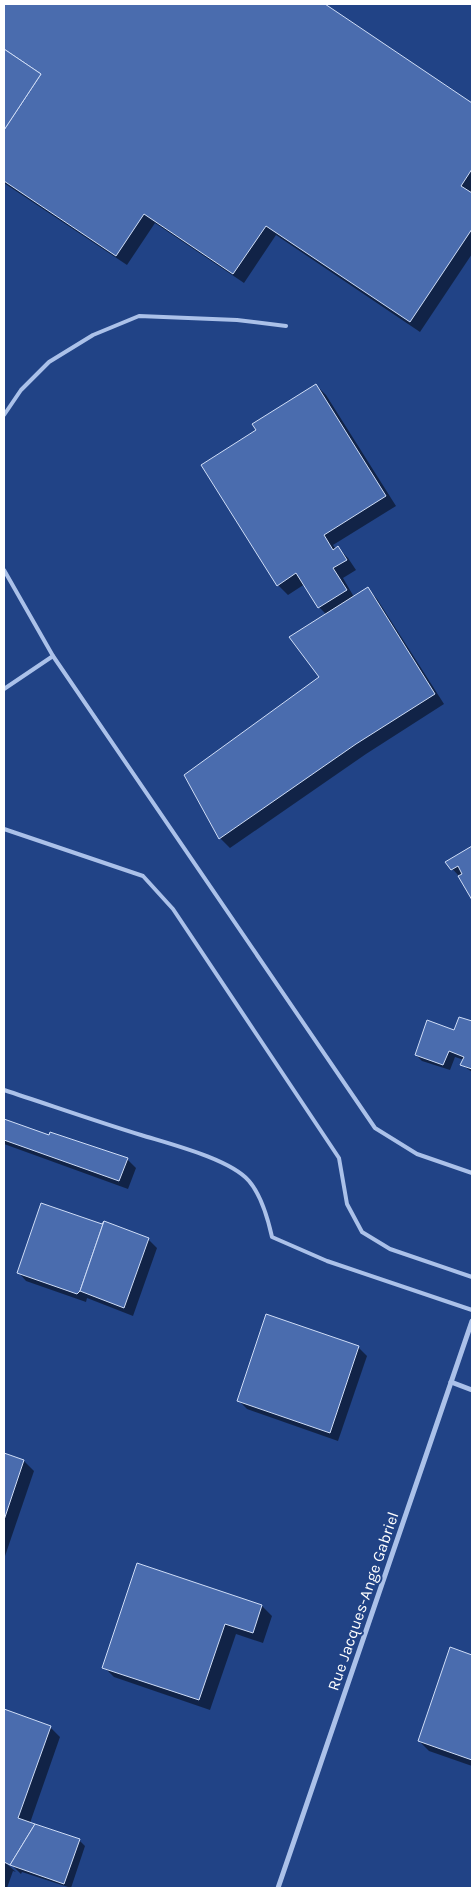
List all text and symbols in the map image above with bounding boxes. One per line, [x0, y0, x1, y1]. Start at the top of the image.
street label: Rue Jacques-Ange Gabriel [323, 1509, 403, 1693]

